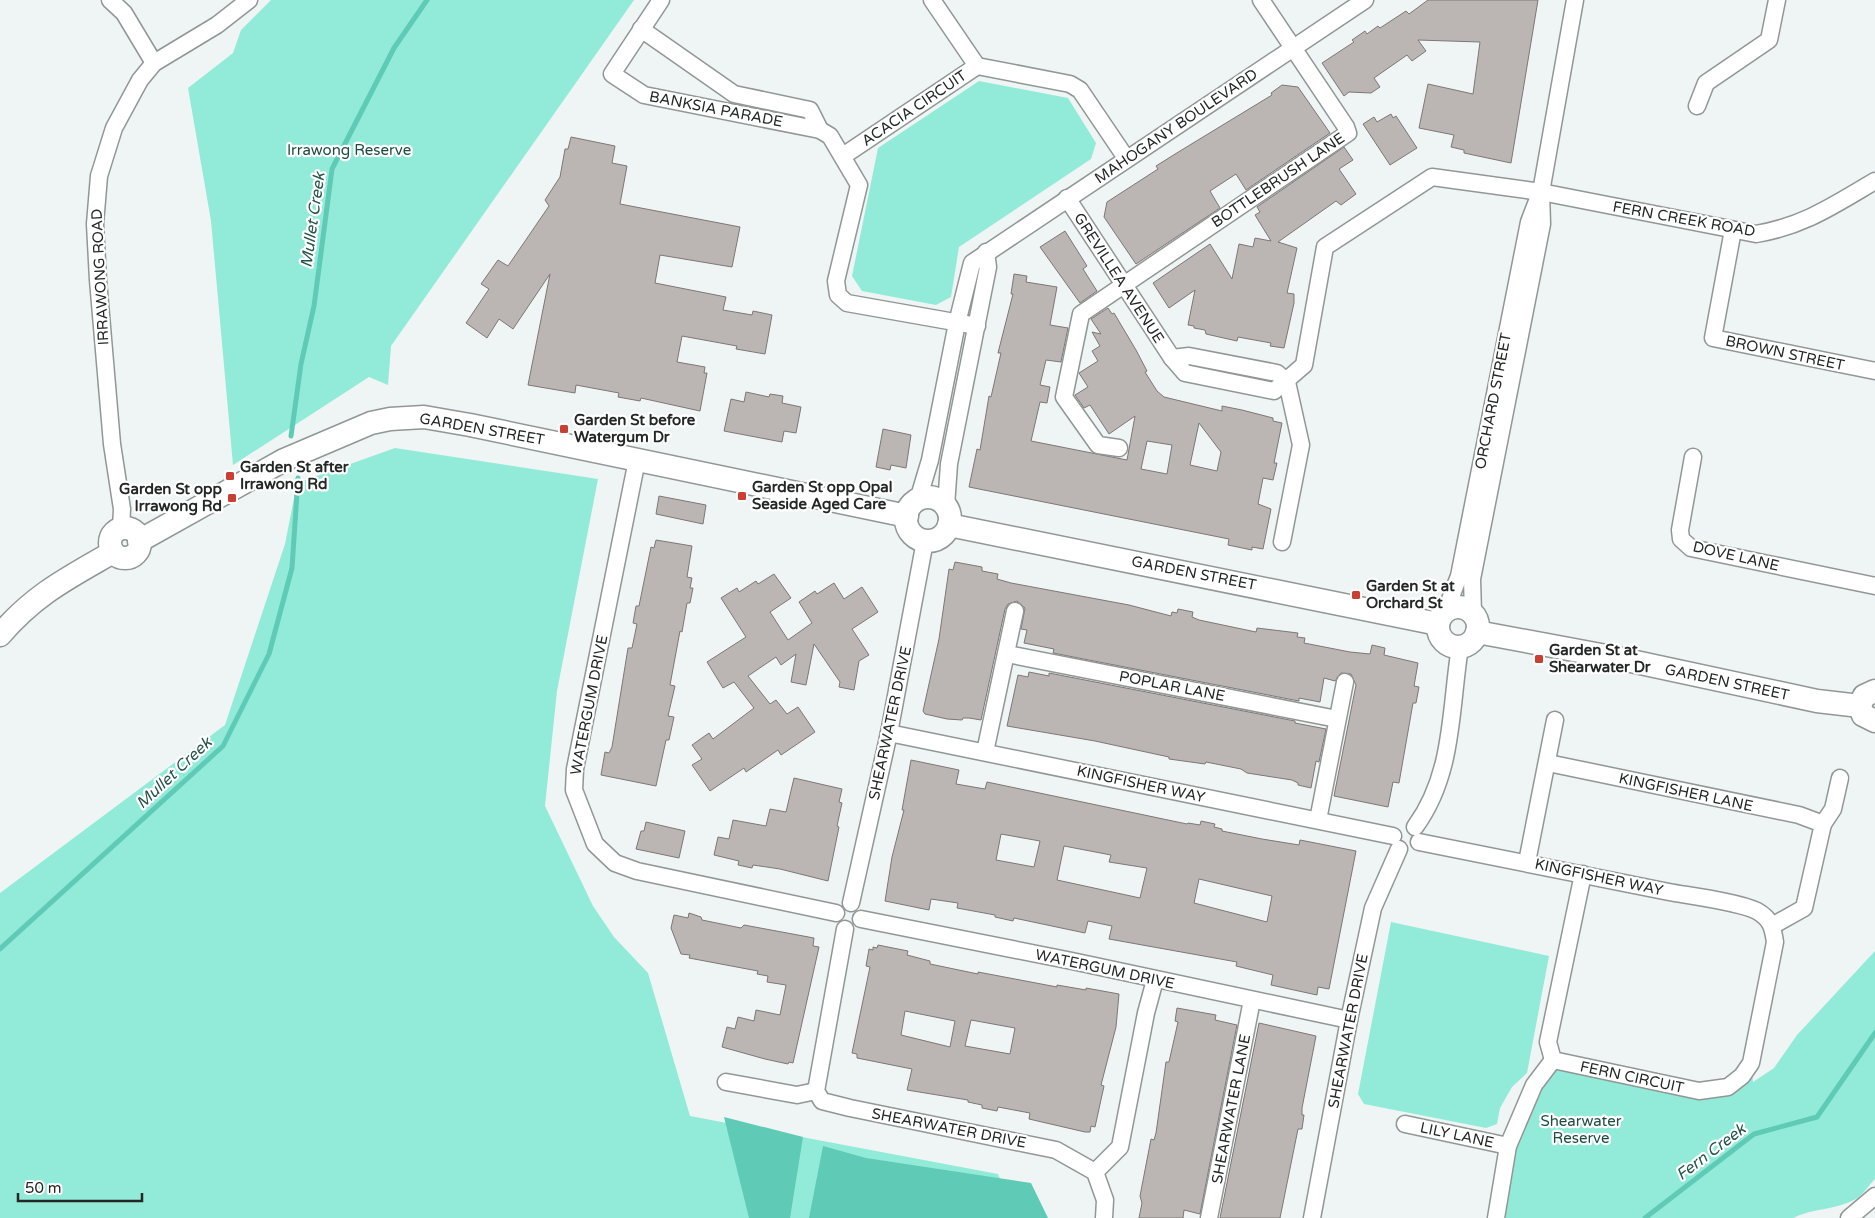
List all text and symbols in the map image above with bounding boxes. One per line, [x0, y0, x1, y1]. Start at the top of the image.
street label: MAHOGANY BOULEVARD [1091, 65, 1261, 187]
street label: ACACIA CIRCUIT [858, 66, 970, 150]
street label: BANKSIA PARADE [648, 87, 784, 131]
street label: BOTTLEBRUSH LANE [1208, 129, 1348, 231]
park label: Irrawong Reserve [287, 141, 411, 159]
water label: Mullet Creek [296, 170, 330, 269]
street label: FERN CREEK ROAD [1611, 198, 1757, 240]
street label: IRRAWONG ROAD [87, 208, 113, 346]
street label: GREVILLEA AVENUE [1070, 209, 1168, 347]
street label: ORCHARD STREET [1471, 331, 1515, 471]
street label: BROWN STREET [1724, 332, 1846, 374]
street label: GARDEN STREET [418, 409, 546, 449]
place label: Garden St before Watergum Dr [574, 411, 696, 447]
marker: Garden St before Watergum Dr [558, 423, 570, 435]
place label: Garden St after Irrawong Rd [240, 458, 349, 494]
marker: Garden St after Irrawong Rd [224, 470, 236, 482]
place label: Garden St opp Opal Seaside Aged Care [752, 478, 892, 514]
place label: Garden St opp Irrawong Rd [119, 480, 223, 516]
marker: Garden St opp Opal Seaside Aged Care [736, 490, 748, 502]
marker: Garden St opp Irrawong Rd [226, 492, 238, 504]
street label: DOVE LANE [1691, 537, 1781, 575]
street label: GARDEN STREET [1130, 552, 1258, 594]
place label: Garden St at Orchard St [1366, 577, 1455, 612]
marker: Garden St at Orchard St [1350, 589, 1362, 601]
street label: WATERGUM DRIVE [567, 634, 611, 776]
place label: Garden St at Shearwater Dr [1549, 641, 1651, 676]
street label: SHEARWATER DRIVE [865, 644, 915, 802]
marker: Garden St at Shearwater Dr [1533, 653, 1545, 665]
street label: GARDEN STREET [1663, 660, 1791, 704]
street label: POPLAR LANE [1117, 667, 1227, 705]
water label: Mullet Creek [132, 732, 217, 813]
street label: KINGFISHER WAY [1075, 762, 1207, 806]
street label: KINGFISHER LANE [1617, 769, 1755, 815]
street label: KINGFISHER WAY [1533, 855, 1665, 899]
street label: WATERGUM DRIVE [1034, 945, 1176, 993]
street label: SHEARWATER DRIVE [1324, 952, 1372, 1110]
street label: SHEARWATER LANE [1208, 1033, 1254, 1185]
street label: FERN CIRCUIT [1578, 1057, 1686, 1097]
street label: SHEARWATER DRIVE [870, 1104, 1028, 1152]
park label: Shearwater Reserve [1541, 1112, 1622, 1147]
street label: LILY LANE [1419, 1118, 1495, 1152]
water label: Fern Creek [1672, 1119, 1751, 1185]
scale bar [18, 1170, 141, 1202]
text: 50 m [25, 1179, 62, 1197]

